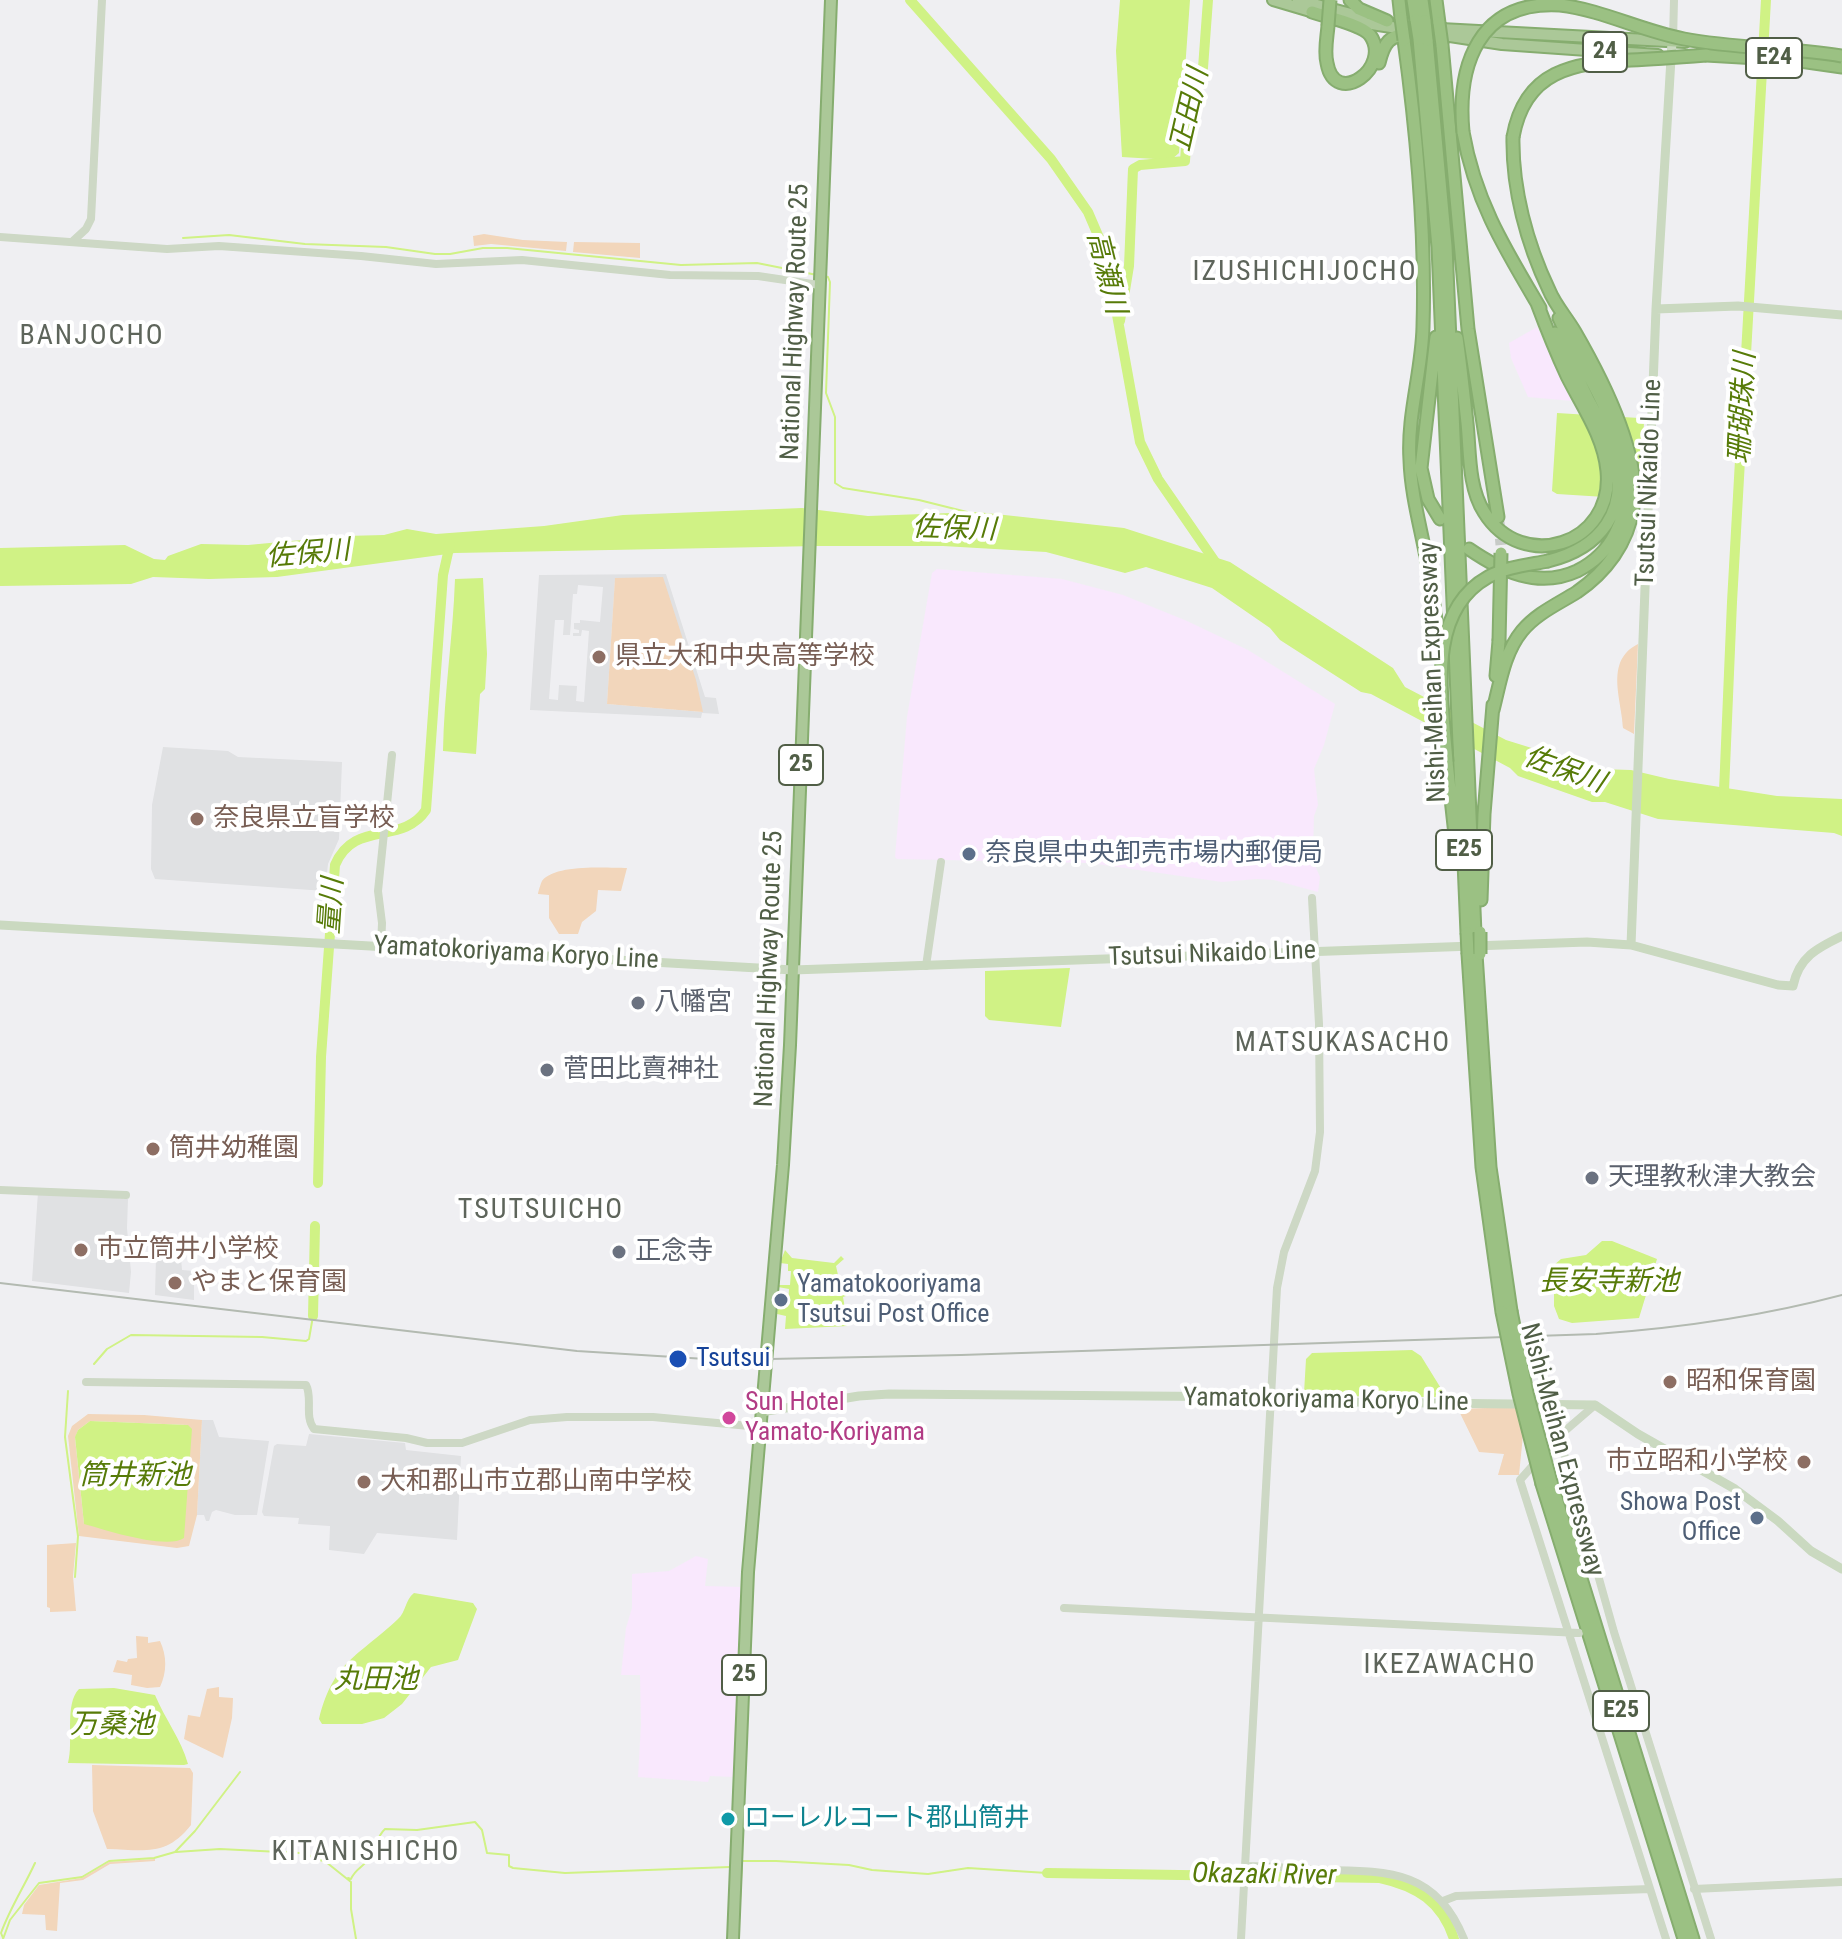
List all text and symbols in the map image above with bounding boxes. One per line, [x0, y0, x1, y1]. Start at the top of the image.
road number: 24 [1583, 32, 1627, 72]
road number: E24 [1746, 38, 1802, 78]
water label: 正田川 [1165, 65, 1217, 155]
street label: National Highway Route 25 [776, 183, 816, 461]
water label: 高瀬川 [1079, 228, 1131, 318]
district label: IZUSHICHIJOCHO [1193, 256, 1417, 290]
district label: BANJOCHO [19, 320, 165, 354]
water label: 珊瑚珠川 [1724, 351, 1764, 465]
street label: Tsutsui Nikaido Line [1631, 379, 1669, 587]
water label: 佐保川 [911, 512, 997, 548]
water label: 佐保川 [265, 535, 351, 575]
street label: Nishi-Meihan Expressway [1414, 541, 1454, 803]
place label: 県立大和中央高等学校 [615, 641, 875, 673]
marker: 県立大和中央高等学校 [590, 648, 608, 666]
water label: 佐保川 [1519, 741, 1609, 801]
road number: 25 [779, 745, 823, 785]
place label: 奈良県立盲学校 [213, 803, 395, 835]
marker: 奈良県立盲学校 [188, 810, 206, 828]
street label: National Highway Route 25 [750, 830, 790, 1108]
road number: E25 [1436, 830, 1492, 870]
place label: 奈良県中央卸売市場内郵便局 [985, 838, 1323, 870]
marker: 奈良県中央卸売市場内郵便局 [960, 845, 978, 863]
water label: 量川 [314, 877, 352, 935]
street label: Yamatokoriyama Koryo Line [373, 931, 659, 977]
street label: Tsutsui Nikaido Line [1108, 936, 1316, 974]
place label: 八幡宮 [654, 987, 732, 1019]
marker: 八幡宮 [629, 994, 647, 1012]
district label: MATSUKASACHO [1235, 1027, 1451, 1061]
place label: 菅田比賣神社 [563, 1054, 719, 1086]
marker: 菅田比賣神社 [538, 1061, 556, 1079]
place label: 筒井幼稚園 [169, 1133, 299, 1165]
marker: 筒井幼稚園 [144, 1140, 162, 1158]
place label: 天理教秋津大教会 [1608, 1162, 1816, 1194]
marker: 天理教秋津大教会 [1583, 1169, 1601, 1187]
district label: TSUTSUICHO [458, 1194, 624, 1228]
place label: 市立筒井小学校 [97, 1234, 279, 1266]
place label: 正念寺 [635, 1236, 713, 1268]
marker: 市立筒井小学校 [72, 1241, 90, 1259]
marker: 正念寺 [610, 1243, 628, 1261]
water label: 長安寺新池 [1539, 1266, 1679, 1300]
place label: やまと保育園 [191, 1267, 347, 1299]
place label: Yamatokooriyama Tsutsui Post Office [797, 1269, 990, 1330]
marker: やまと保育園 [166, 1274, 184, 1292]
marker: Yamatokooriyama Tsutsui Post Office [772, 1291, 790, 1309]
street label: Nishi-Meihan Expressway [1512, 1320, 1610, 1580]
place label: Tsutsui [696, 1343, 771, 1375]
marker: Tsutsui [667, 1348, 689, 1370]
place label: 昭和保育園 [1686, 1366, 1816, 1398]
marker: 昭和保育園 [1661, 1373, 1679, 1391]
street label: Yamatokoriyama Koryo Line [1183, 1383, 1469, 1419]
place label: Sun Hotel Yamato-Koriyama [745, 1387, 925, 1448]
marker: Sun Hotel Yamato-Koriyama [720, 1409, 738, 1427]
place label: 市立昭和小学校 [1606, 1446, 1788, 1478]
marker: 市立昭和小学校 [1795, 1453, 1813, 1471]
water label: 筒井新池 [79, 1460, 191, 1494]
place label: 大和郡山市立郡山南中学校 [380, 1466, 692, 1498]
marker: 大和郡山市立郡山南中学校 [355, 1473, 373, 1491]
place label: Showa Post Office [1620, 1487, 1741, 1548]
marker: Showa Post Office [1748, 1509, 1766, 1527]
district label: IKEZAWACHO [1363, 1649, 1537, 1683]
road number: 25 [722, 1655, 766, 1695]
water label: 丸田池 [334, 1664, 418, 1698]
road number: E25 [1593, 1691, 1649, 1731]
water label: 万桑池 [70, 1709, 154, 1743]
place label: ローレルコート郡山筒井 [744, 1803, 1030, 1835]
marker: ローレルコート郡山筒井 [719, 1810, 737, 1828]
district label: KITANISHICHO [272, 1836, 460, 1870]
water label: Okazaki River [1191, 1858, 1337, 1894]

